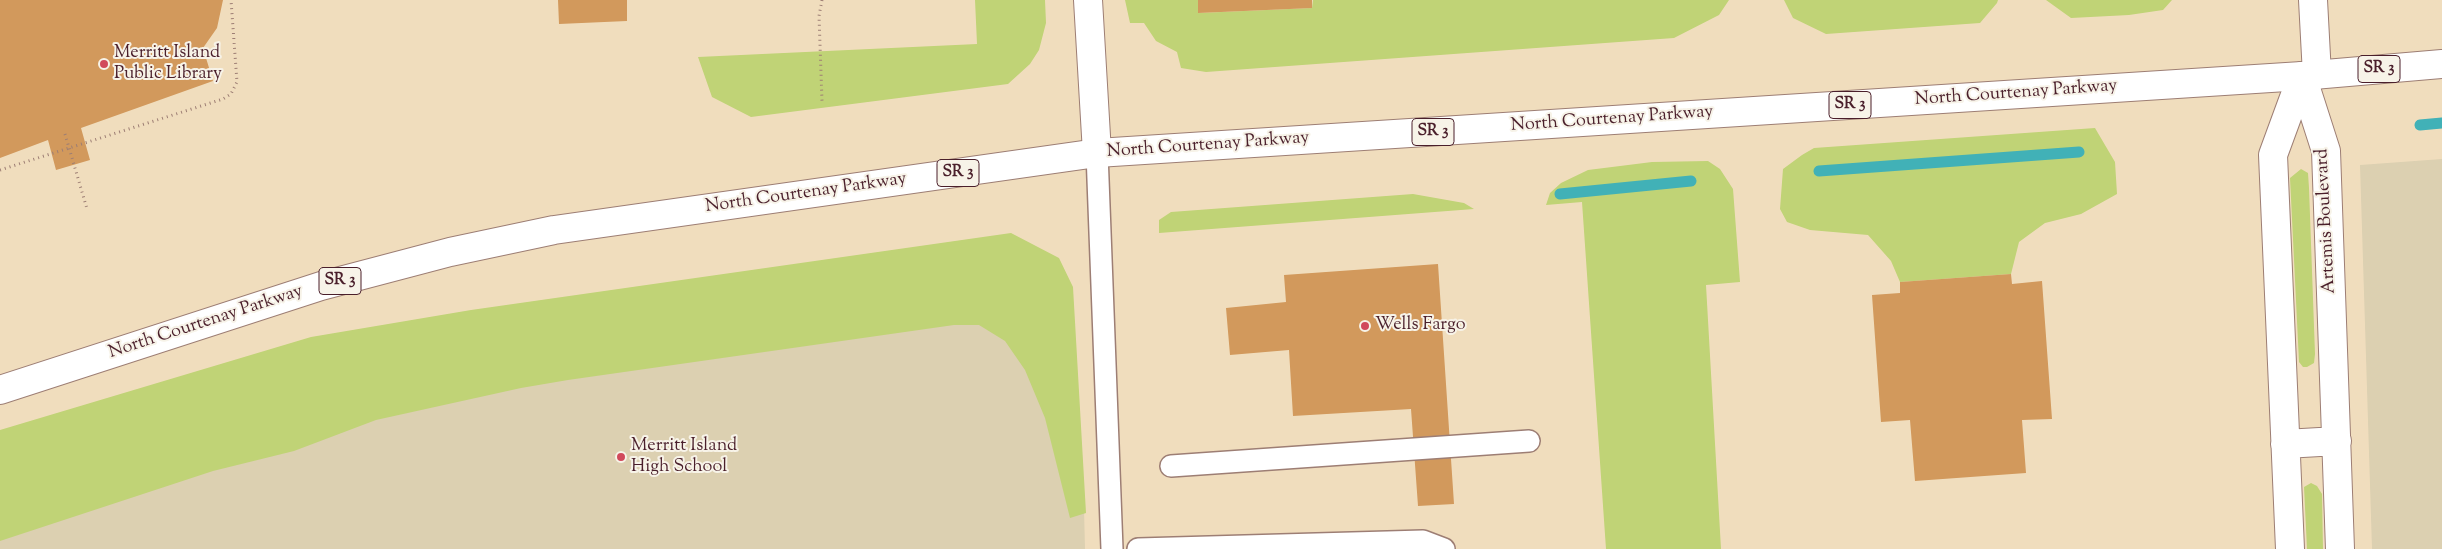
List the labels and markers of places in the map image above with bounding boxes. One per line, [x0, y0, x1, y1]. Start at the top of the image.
place label: Merritt Island Public Library [114, 43, 222, 86]
marker: Merritt Island Public Library [98, 58, 110, 70]
place label: Wells Fargo [1375, 315, 1466, 337]
marker: Wells Fargo [1359, 320, 1371, 332]
place label: Merritt Island High School [631, 436, 737, 478]
marker: Merritt Island High School [615, 451, 627, 463]

